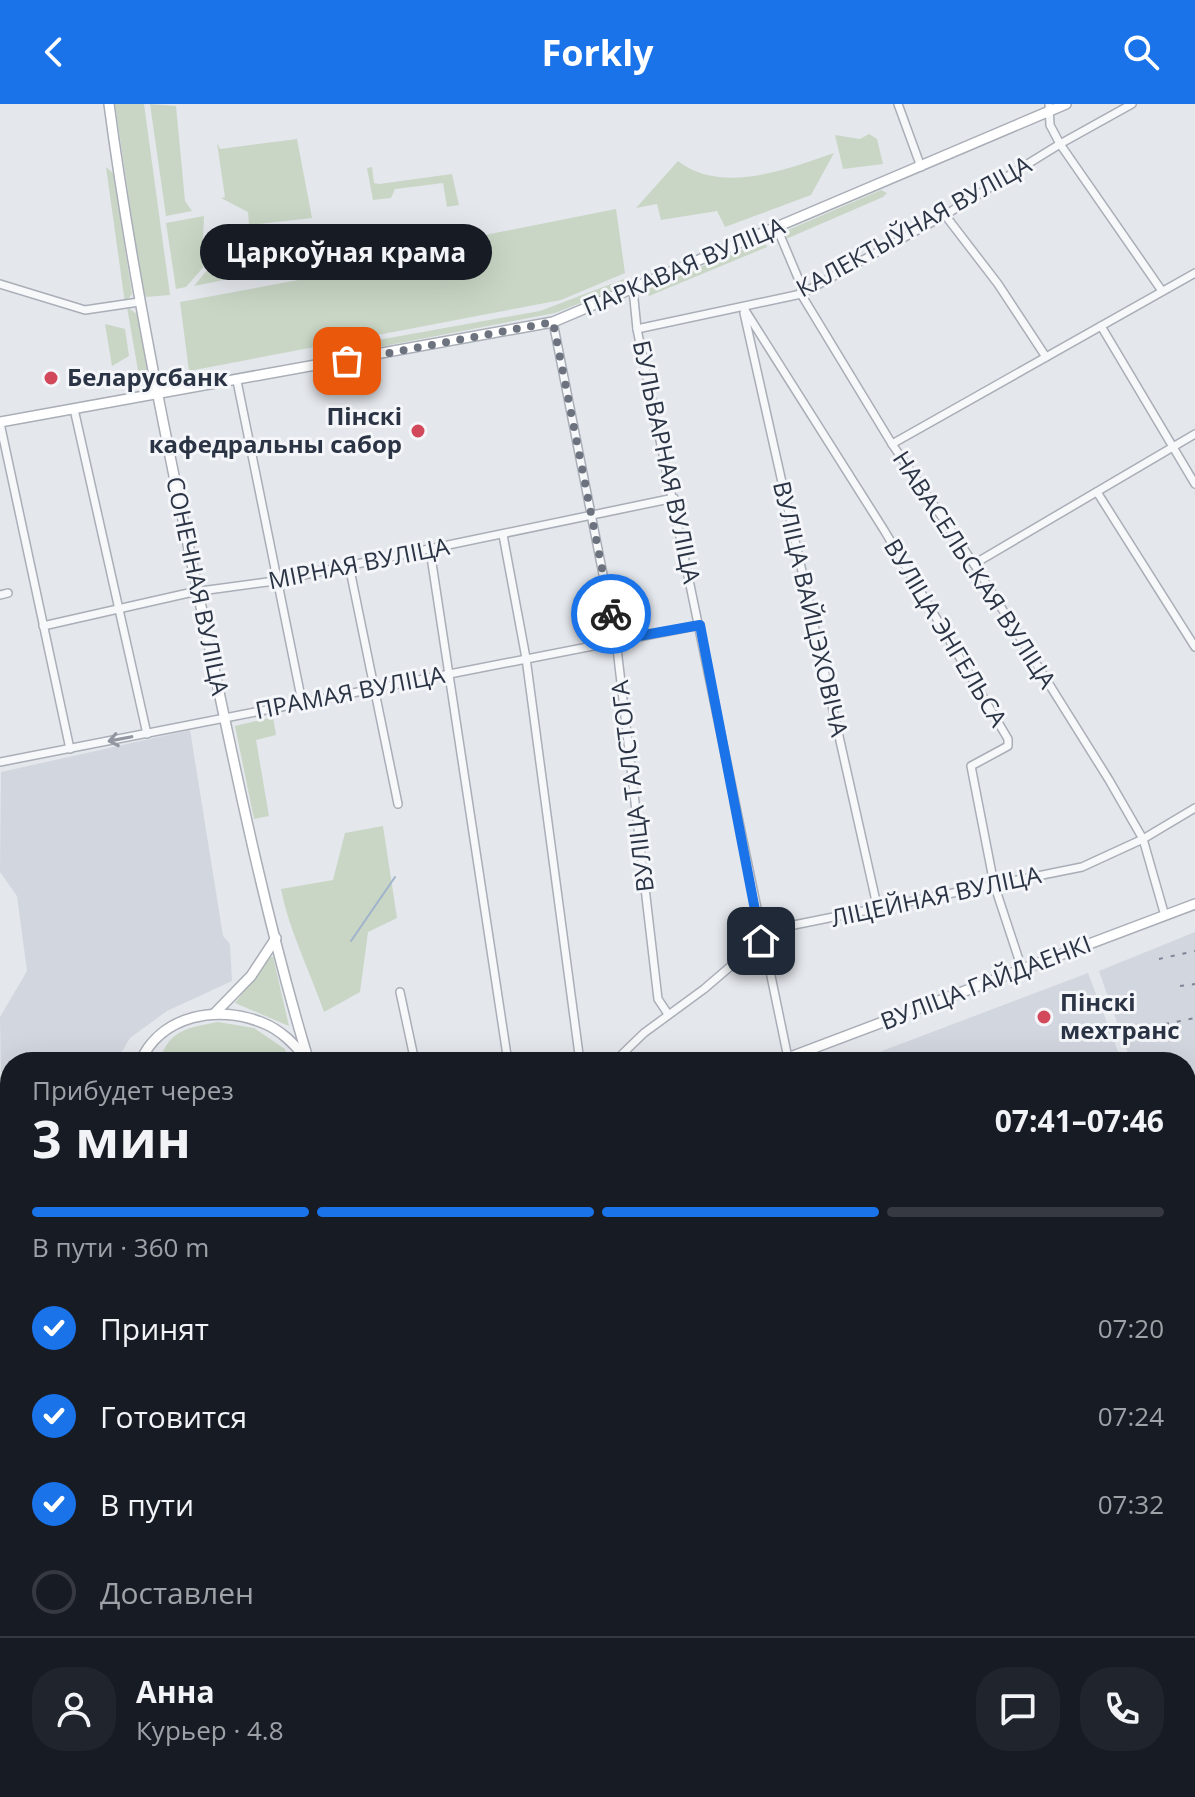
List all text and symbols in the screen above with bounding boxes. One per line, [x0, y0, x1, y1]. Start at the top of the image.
text: Forkly [541, 28, 654, 77]
icon: back [32, 30, 76, 74]
icon: search [1119, 30, 1163, 74]
street label: КАЛЕКТЫЎНАЯ ВУЛІЦА [790, 147, 1037, 304]
street label: ПАРКАВАЯ ВУЛІЦА [578, 208, 790, 323]
callout: Царкоўная крама [201, 225, 493, 281]
text: Царкоўная крама [226, 234, 466, 270]
pin [313, 327, 381, 395]
street label: БУЛЬВАРНАЯ ВУЛІЦА [626, 337, 710, 587]
icon: bag [325, 339, 369, 383]
place label: Беларусбанк [67, 360, 228, 393]
marker: Беларусбанк [42, 369, 60, 387]
place label: Пінскі кафедральны сабор [149, 399, 402, 460]
marker: Пінскі кафедральны сабор [409, 422, 427, 440]
street label: НАВАСЕЛЬСКАЯ ВУЛІЦА [886, 444, 1065, 695]
street label: СОНЕЧНАЯ ВУЛІЦА [159, 473, 238, 699]
street label: ВУЛІЦА ВАЙЦЭХОВІЧА [766, 478, 857, 740]
street label: МІРНАЯ ВУЛІЦА [265, 529, 453, 596]
street label: ВУЛІЦА ЭНГЕЛЬСА [877, 532, 1016, 733]
courier [571, 574, 651, 654]
icon: bike [589, 592, 633, 636]
street label: ПРАМАЯ ВУЛІЦА [252, 657, 448, 726]
street label: ВУЛІЦА ТАЛСТОГА [602, 678, 661, 894]
one-way arrow [108, 732, 134, 747]
street label: ЛІЦЕЙНАЯ ВУЛІЦА [828, 857, 1045, 934]
pin [727, 907, 795, 975]
icon: home [739, 919, 783, 963]
street label: ВУЛІЦА ГАЙДАЕНКІ [876, 926, 1095, 1037]
place label: Пінскі мехтранс [1060, 985, 1180, 1046]
marker: Пінскі мехтранс [1035, 1008, 1053, 1026]
text: Прибудет через [32, 1072, 234, 1108]
text: 07:41–07:46 [995, 1100, 1164, 1141]
text: 3 мин [32, 1102, 191, 1173]
text: В пути · 360 m [32, 1229, 209, 1265]
icon: check [32, 1306, 76, 1350]
text: Принят [100, 1308, 209, 1349]
text: 07:20 [1098, 1310, 1164, 1346]
icon: check [32, 1394, 76, 1438]
text: Готовится [100, 1396, 247, 1437]
text: 07:24 [1098, 1398, 1164, 1434]
icon: check [32, 1482, 76, 1526]
text: В пути [100, 1484, 194, 1525]
text: 07:32 [1098, 1486, 1164, 1522]
text: Доставлен [100, 1572, 254, 1613]
button: person [32, 1667, 116, 1751]
button: chat [976, 1667, 1060, 1751]
button: phone [1080, 1667, 1164, 1751]
text: Анна [136, 1671, 215, 1712]
text: Курьер · 4.8 [136, 1712, 284, 1748]

